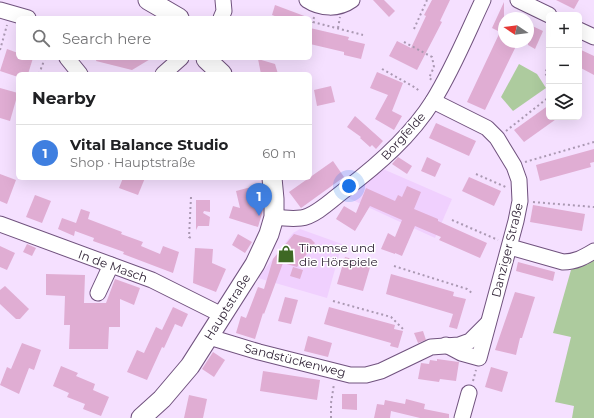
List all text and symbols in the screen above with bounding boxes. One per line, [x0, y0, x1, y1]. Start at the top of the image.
north arrow [498, 12, 534, 48]
map controls [546, 12, 582, 120]
button: + [546, 12, 582, 48]
search box [16, 16, 312, 60]
icon: search [30, 27, 52, 49]
text: Search here [62, 29, 151, 48]
button: − [546, 48, 582, 84]
button: layers [546, 84, 582, 120]
text: Nearby [32, 88, 96, 108]
street label: Borgfelde [378, 109, 428, 163]
text: Vital Balance Studio [70, 135, 228, 154]
text: 1 [42, 145, 48, 161]
text: 60 m [262, 145, 296, 161]
text: Shop · Hauptstraße [70, 154, 195, 170]
your location [339, 176, 359, 196]
pin: 1 [246, 183, 272, 216]
street label: Danziger Straße [488, 201, 526, 299]
place label: Timmse und die Hörspiele [299, 240, 378, 269]
shop icon: Timmse und die Hörspiele [276, 244, 296, 264]
street label: In de Masch [76, 247, 150, 285]
street label: Hauptstraße [201, 271, 253, 343]
street label: Sandstückenweg [243, 340, 347, 380]

